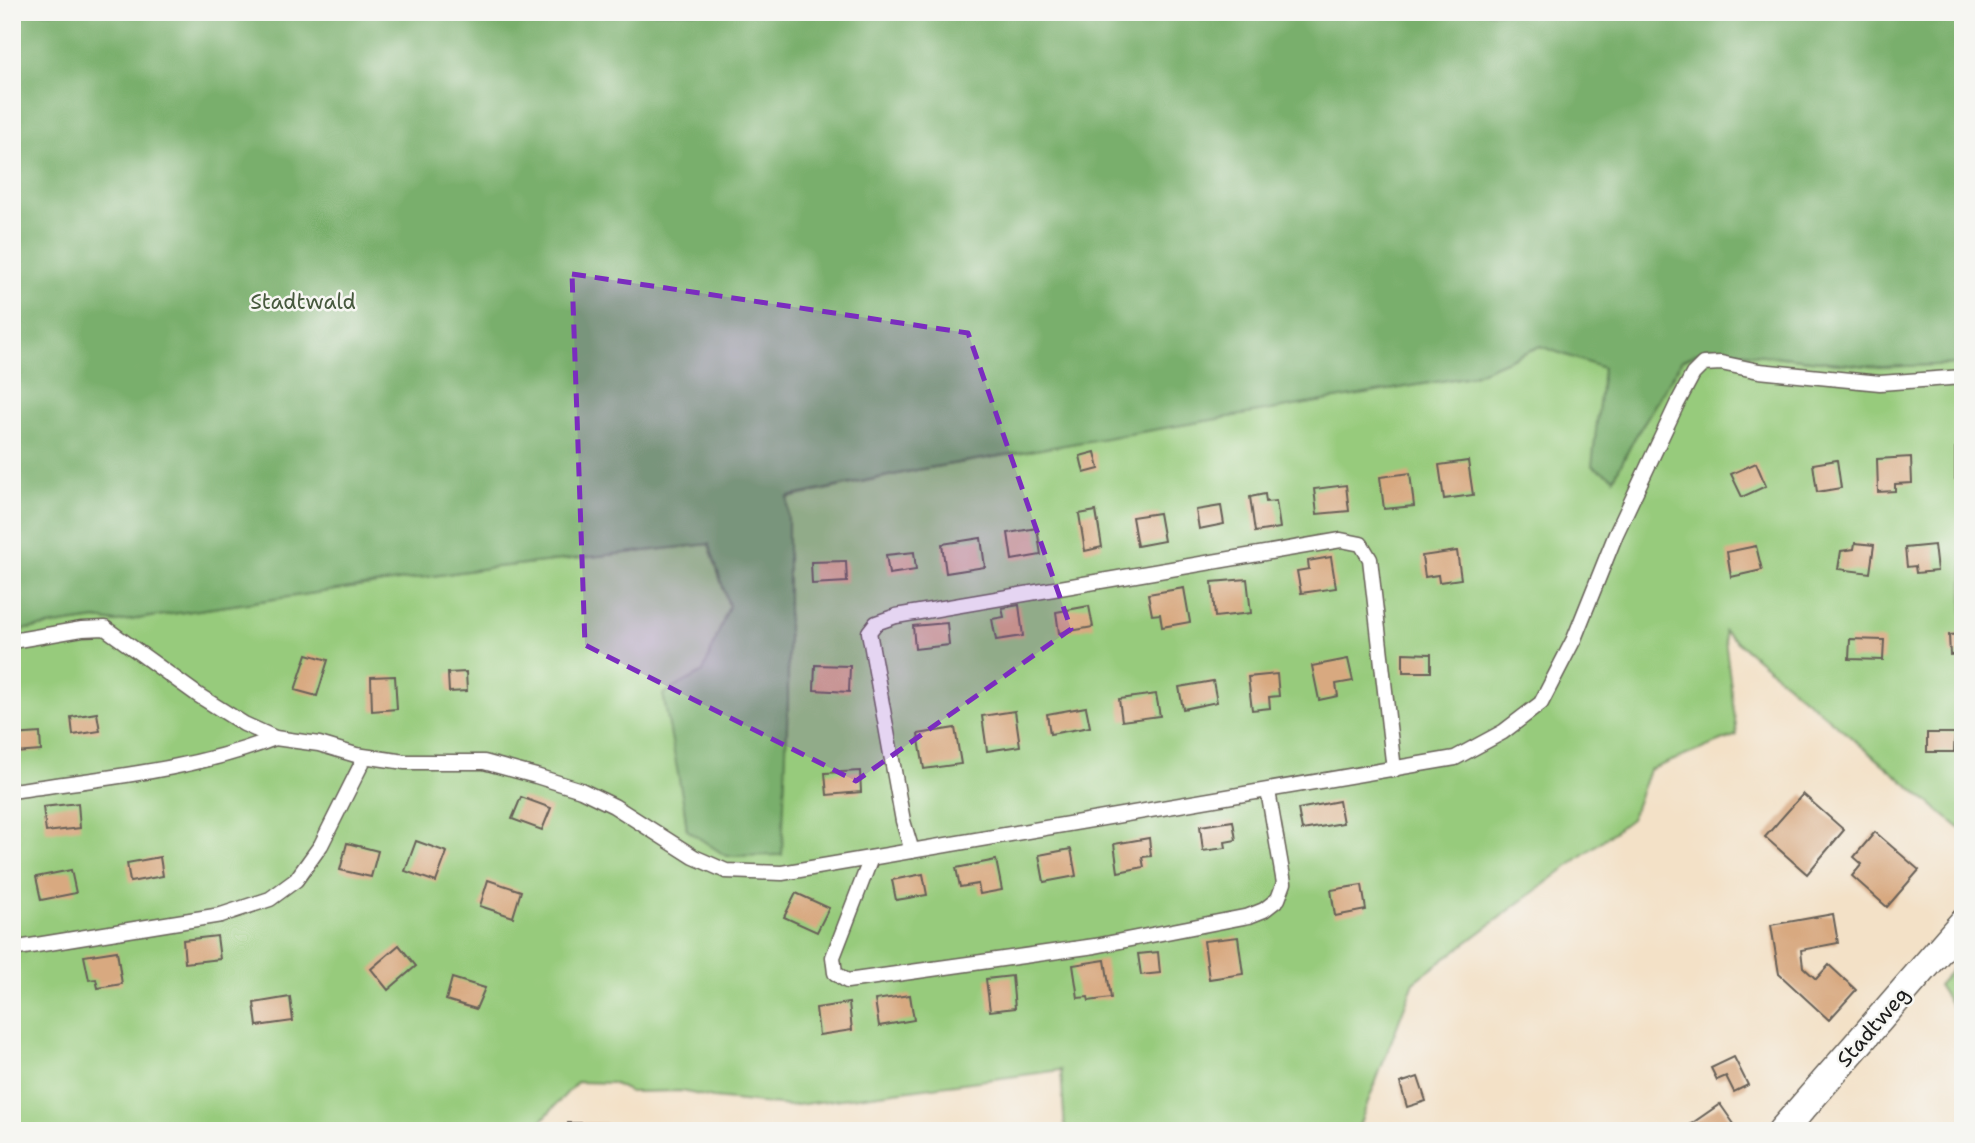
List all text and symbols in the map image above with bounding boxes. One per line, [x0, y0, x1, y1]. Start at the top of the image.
park label: Stadtwald [250, 288, 356, 316]
street label: Stadtweg [1830, 981, 1916, 1073]

